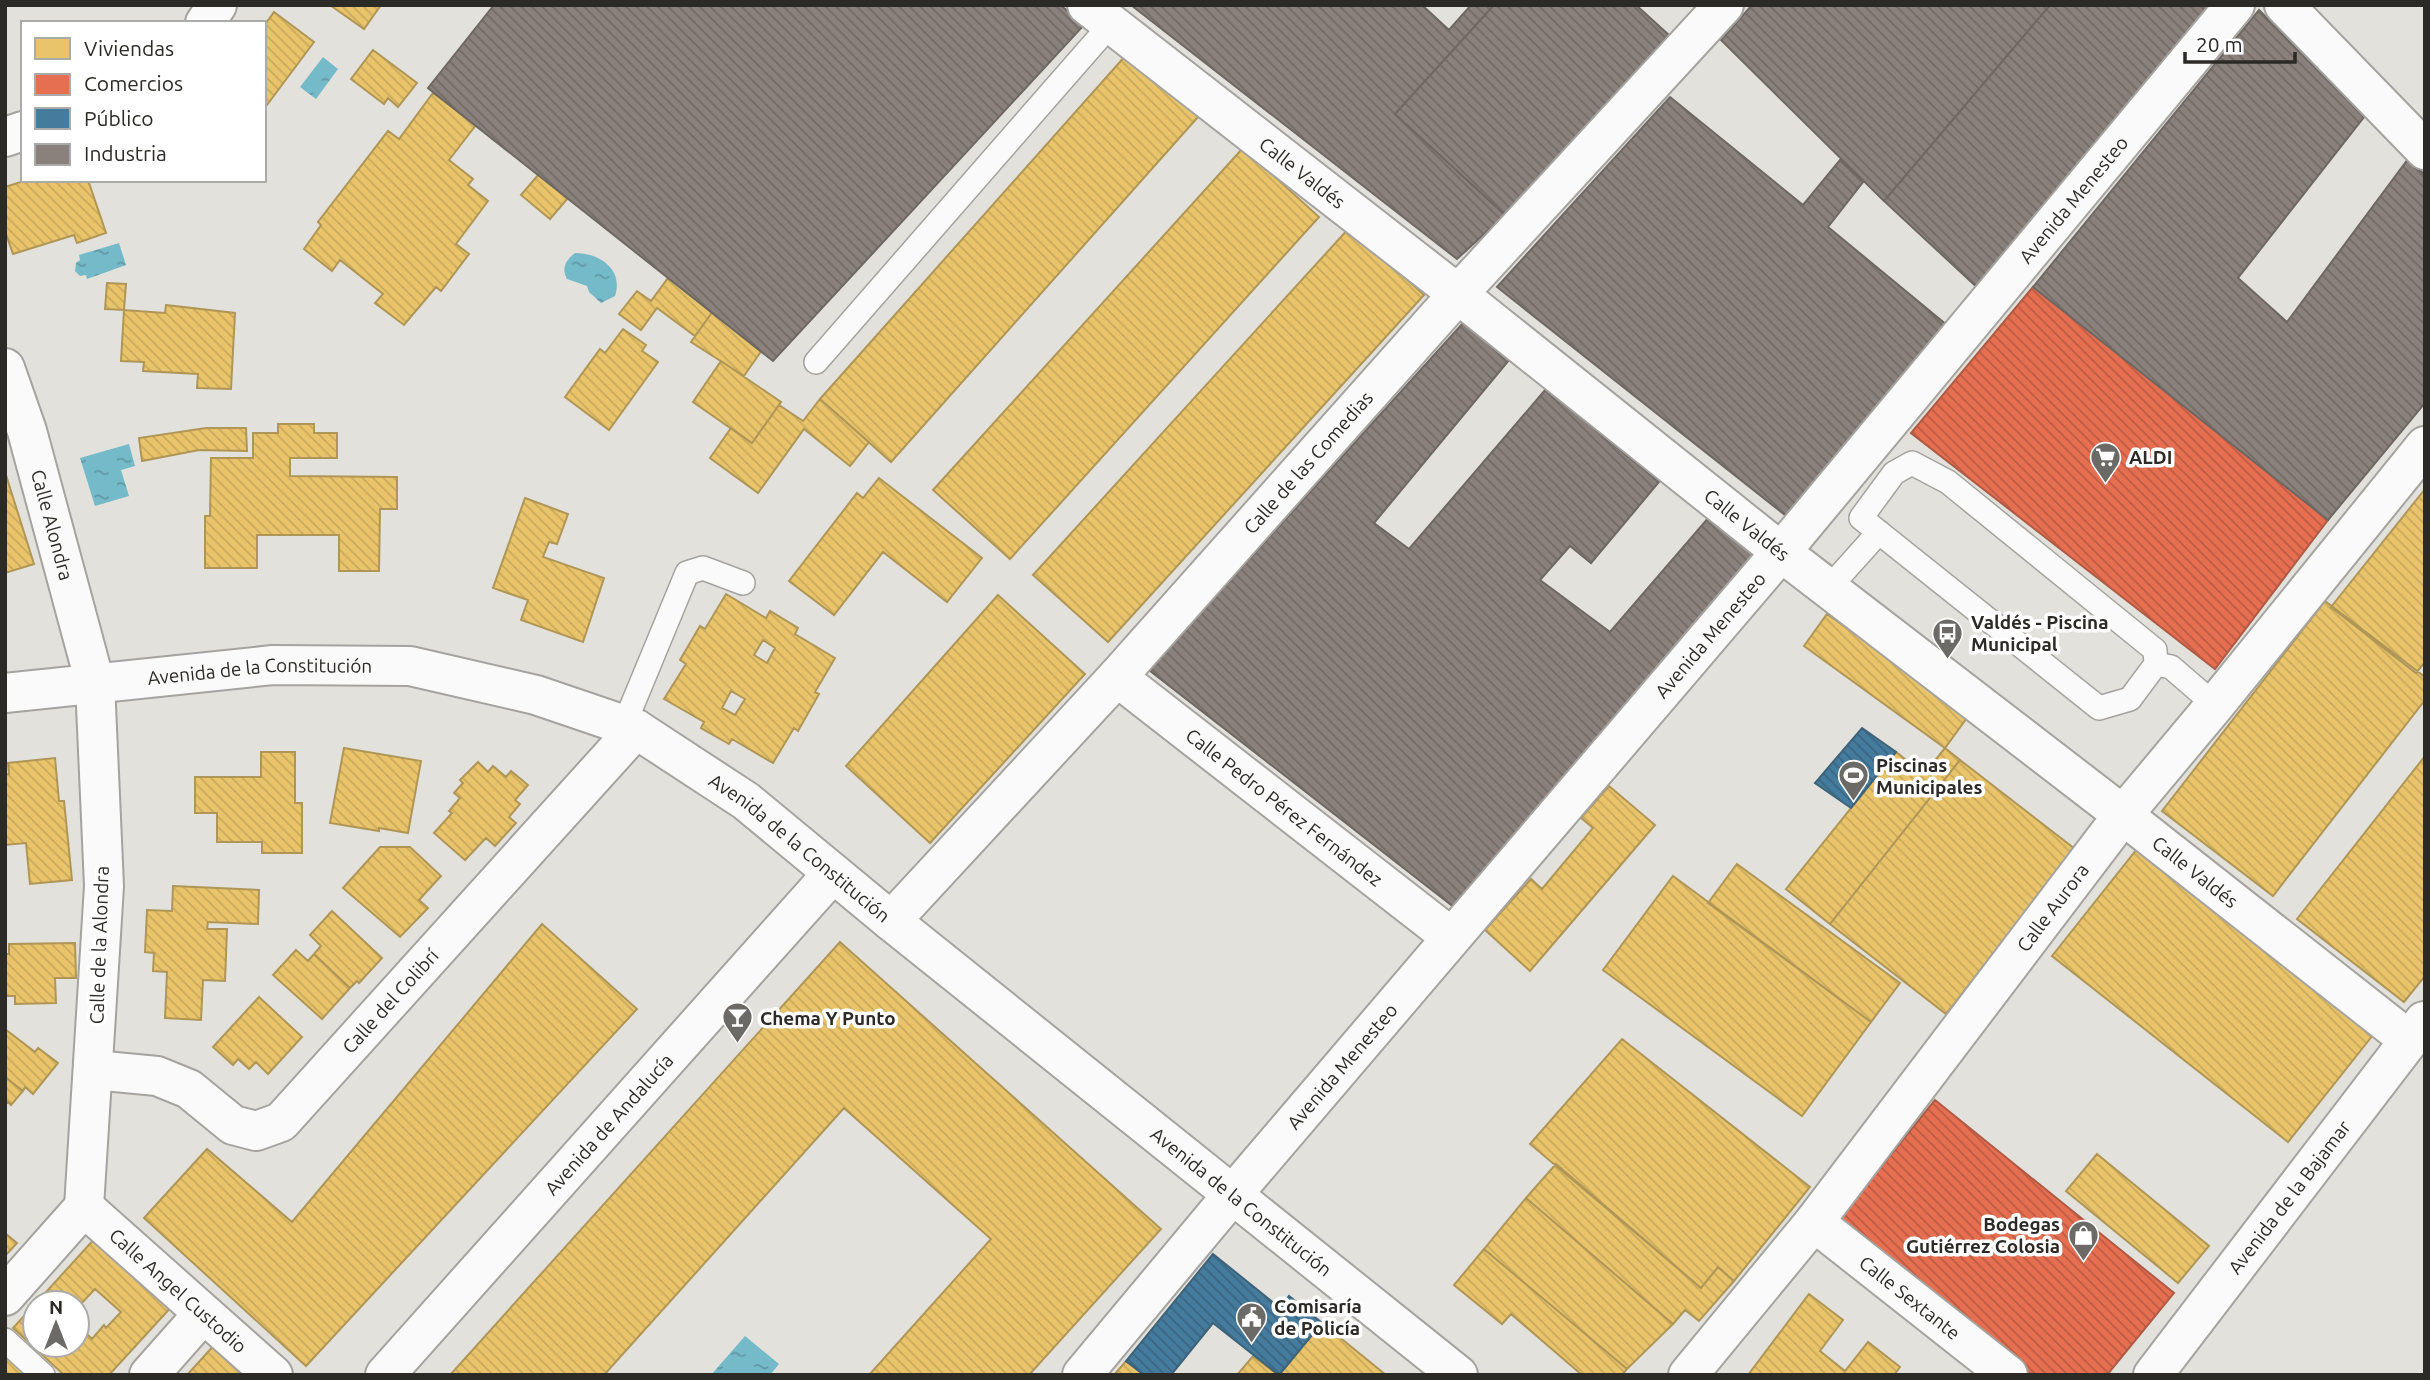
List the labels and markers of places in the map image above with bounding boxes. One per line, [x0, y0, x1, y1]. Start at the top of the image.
supermarket icon: ALDI [2089, 440, 2123, 484]
place label: ALDI [2129, 446, 2172, 468]
place label: Valdés - Piscina Municipal [1971, 611, 2109, 655]
bus stop icon: Valdés - Piscina Municipal [1931, 616, 1965, 660]
place label: Piscinas Municipales [1876, 754, 1982, 798]
sports icon: Piscinas Municipales [1836, 759, 1870, 803]
bar icon: Chema Y Punto [720, 1001, 754, 1045]
place label: Chema Y Punto [760, 1007, 896, 1029]
place label: Bodegas Gutiérrez Colosia [1906, 1213, 2060, 1257]
shop icon: Bodegas Gutiérrez Colosia [2066, 1218, 2100, 1262]
place label: Comisaría de Policía [1274, 1295, 1362, 1339]
public building icon: Comisaría de Policía [1234, 1300, 1268, 1344]

